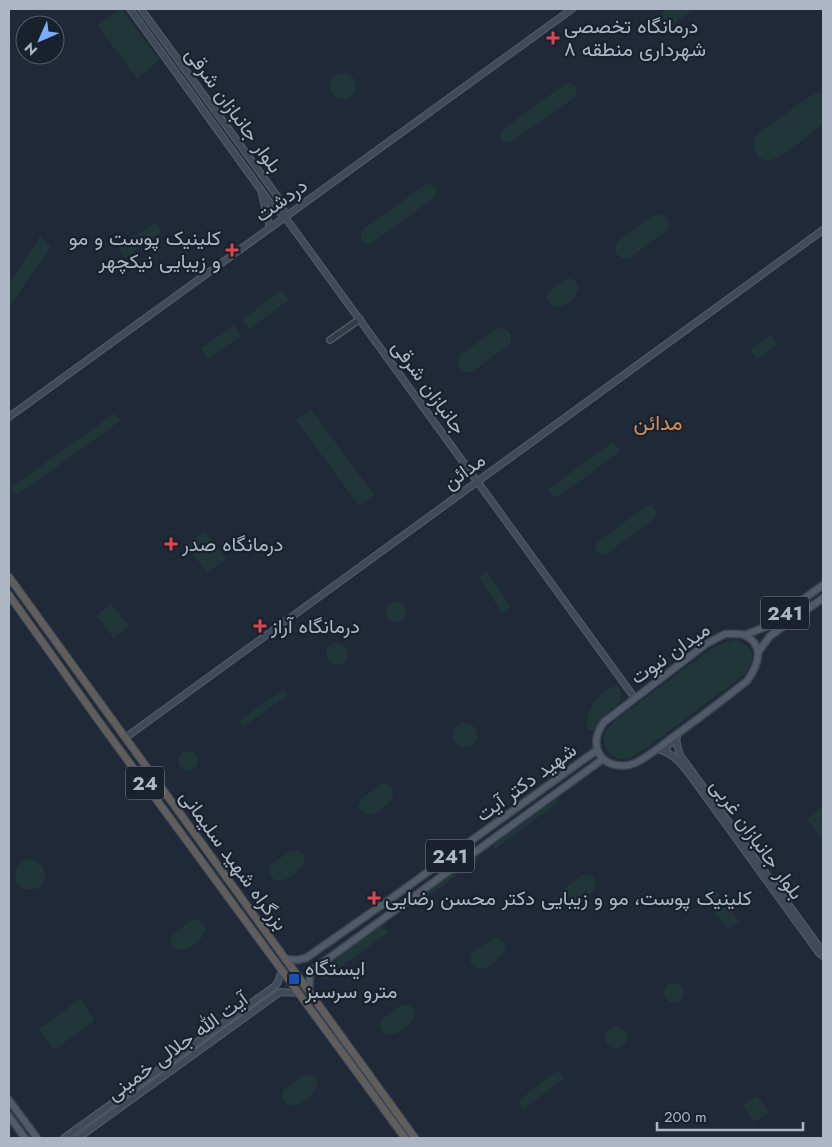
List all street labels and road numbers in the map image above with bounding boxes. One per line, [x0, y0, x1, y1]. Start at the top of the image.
street label: بلوار جانبازان شرقی [178, 41, 289, 179]
street label: دردشت [249, 171, 314, 229]
street label: جانبازان شرقی [384, 334, 473, 440]
street label: مدائن [437, 446, 492, 497]
road number: 241 [761, 596, 809, 630]
street label: میدان نبوت [624, 615, 716, 692]
street label: شهید دکتر آیت [470, 736, 583, 829]
road number: 24 [126, 766, 164, 800]
street label: بلوار جانبازان غربی [703, 773, 810, 906]
street label: بزرگراه شهید سلیمانی [173, 784, 295, 937]
road number: 241 [426, 839, 474, 872]
street label: آيت الله جلالى خمينى [101, 984, 255, 1108]

